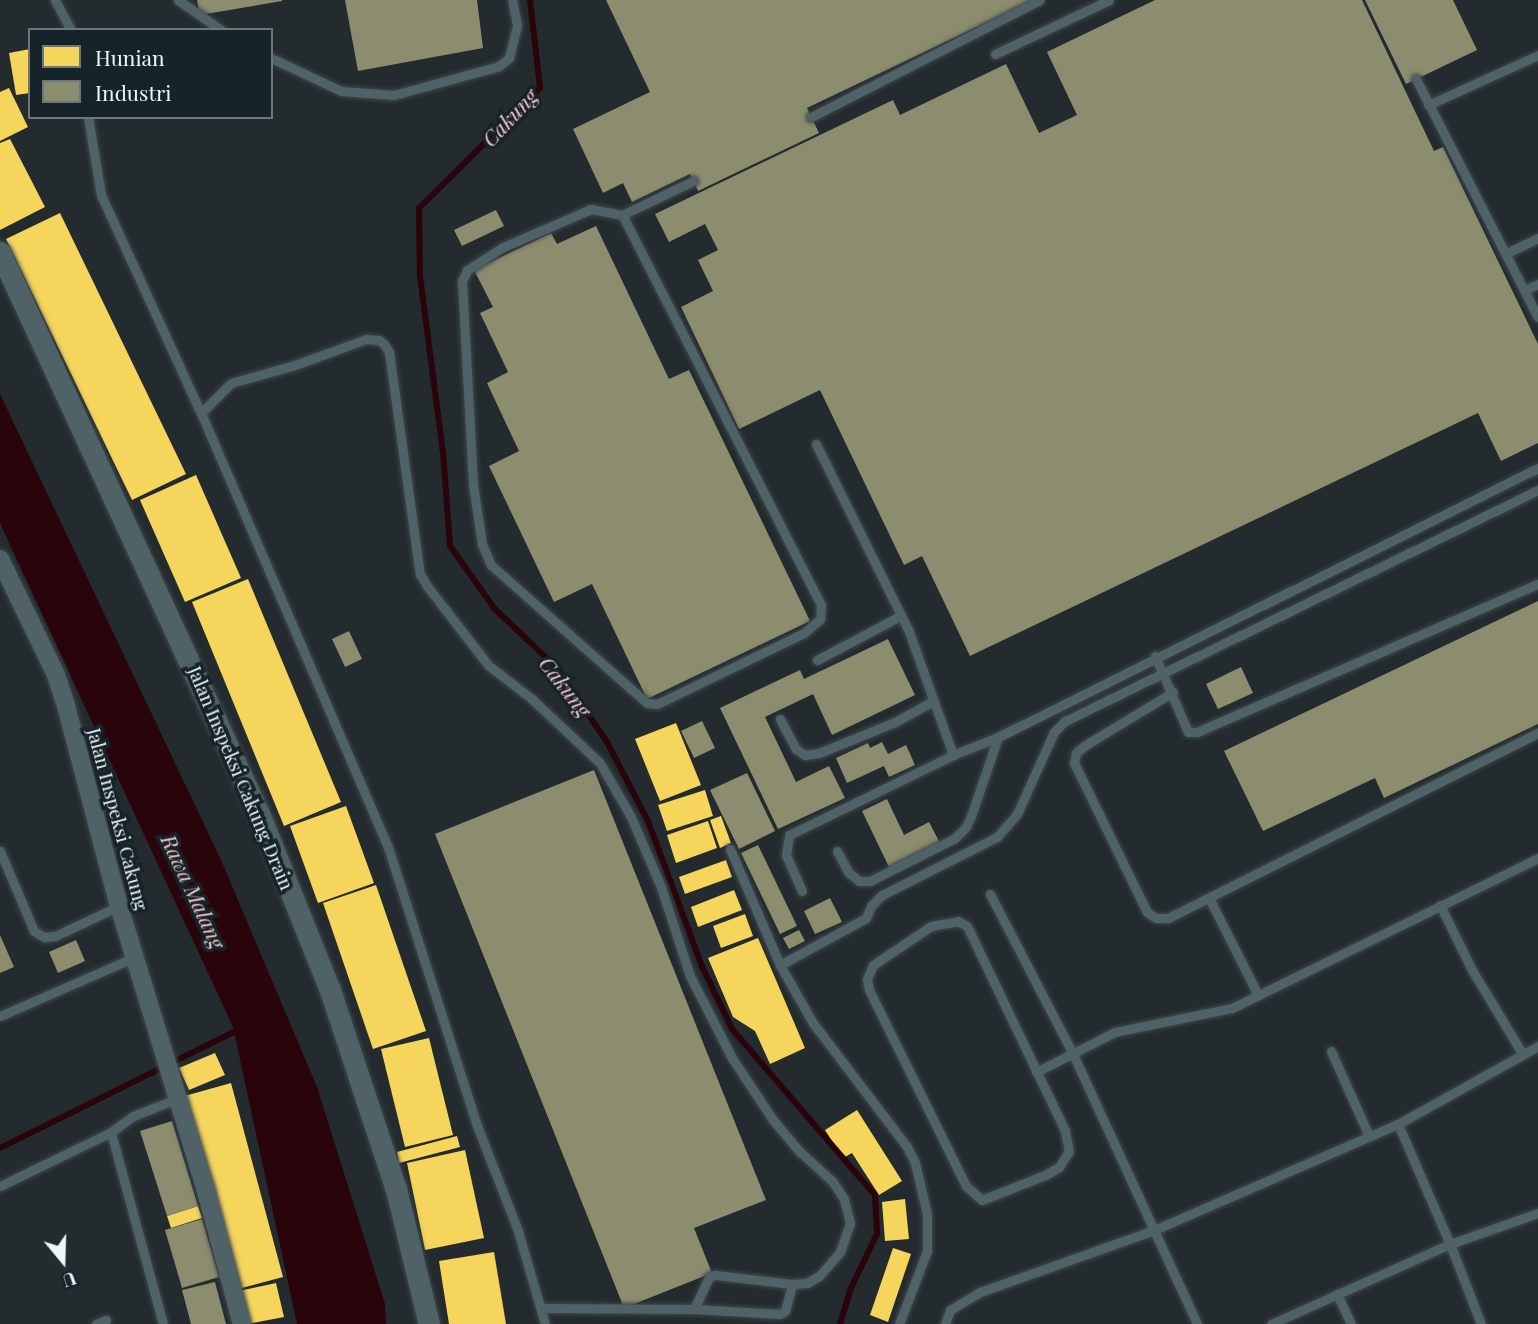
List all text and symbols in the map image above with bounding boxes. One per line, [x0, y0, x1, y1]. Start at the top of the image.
legend [28, 28, 273, 119]
text: Hunian [95, 43, 165, 71]
text: Industri [95, 78, 171, 106]
water label: Cakung [476, 83, 542, 151]
water label: Cakung [535, 651, 597, 721]
street label: Jalan Inspeksi Cakung Drain [183, 663, 299, 893]
street label: Jalan Inspeksi Cakung [83, 725, 153, 913]
water label: Rawa Malang [157, 830, 231, 952]
north arrow [28, 1226, 98, 1296]
text: U [59, 1266, 80, 1295]

